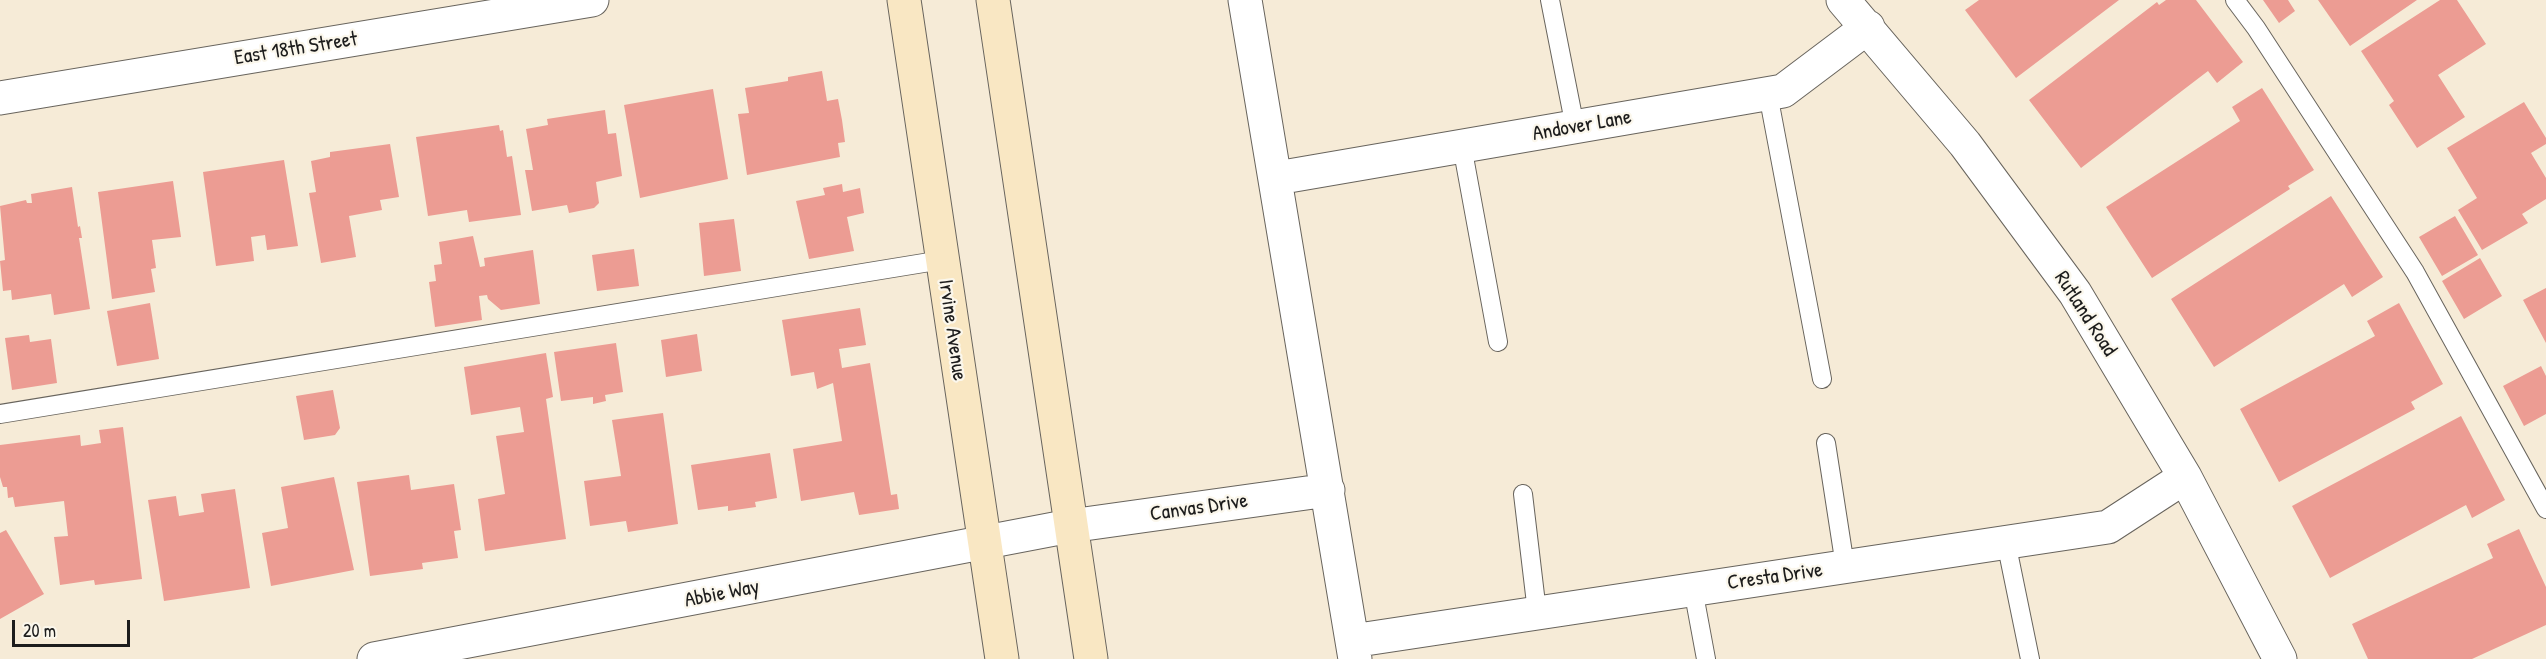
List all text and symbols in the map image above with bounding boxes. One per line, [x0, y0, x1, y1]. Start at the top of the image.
street label: East 18th Street [233, 27, 359, 71]
street label: Andover Lane [1531, 105, 1633, 147]
street label: Rutland Road [2048, 267, 2122, 361]
street label: Irvine Avenue [932, 278, 972, 382]
street label: Canvas Drive [1149, 489, 1249, 527]
street label: Cresta Drive [1726, 558, 1824, 596]
street label: Abbie Way [683, 574, 761, 614]
scale bar [15, 608, 134, 646]
text: 20 m [23, 618, 56, 643]

